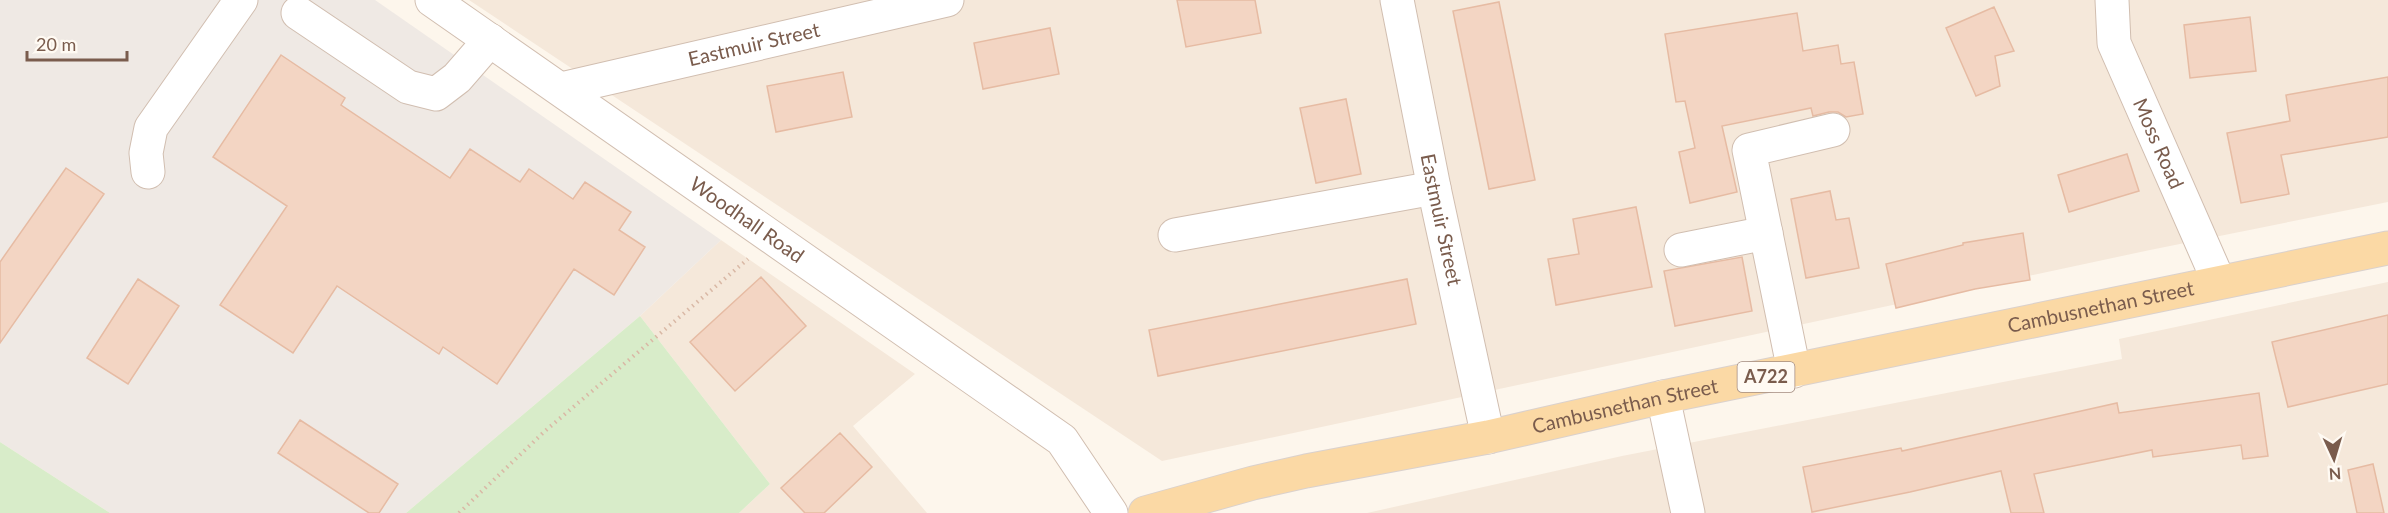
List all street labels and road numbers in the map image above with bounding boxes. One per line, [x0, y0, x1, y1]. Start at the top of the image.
street label: Eastmuir Street [686, 17, 822, 70]
street label: Moss Road [2129, 94, 2190, 192]
street label: Eastmuir Street [1416, 151, 1468, 288]
street label: Woodhall Road [686, 171, 809, 267]
street label: Cambusnethan Street [2005, 275, 2196, 337]
road number: A722 [1738, 362, 1794, 392]
street label: Cambusnethan Street [1529, 373, 1720, 438]

